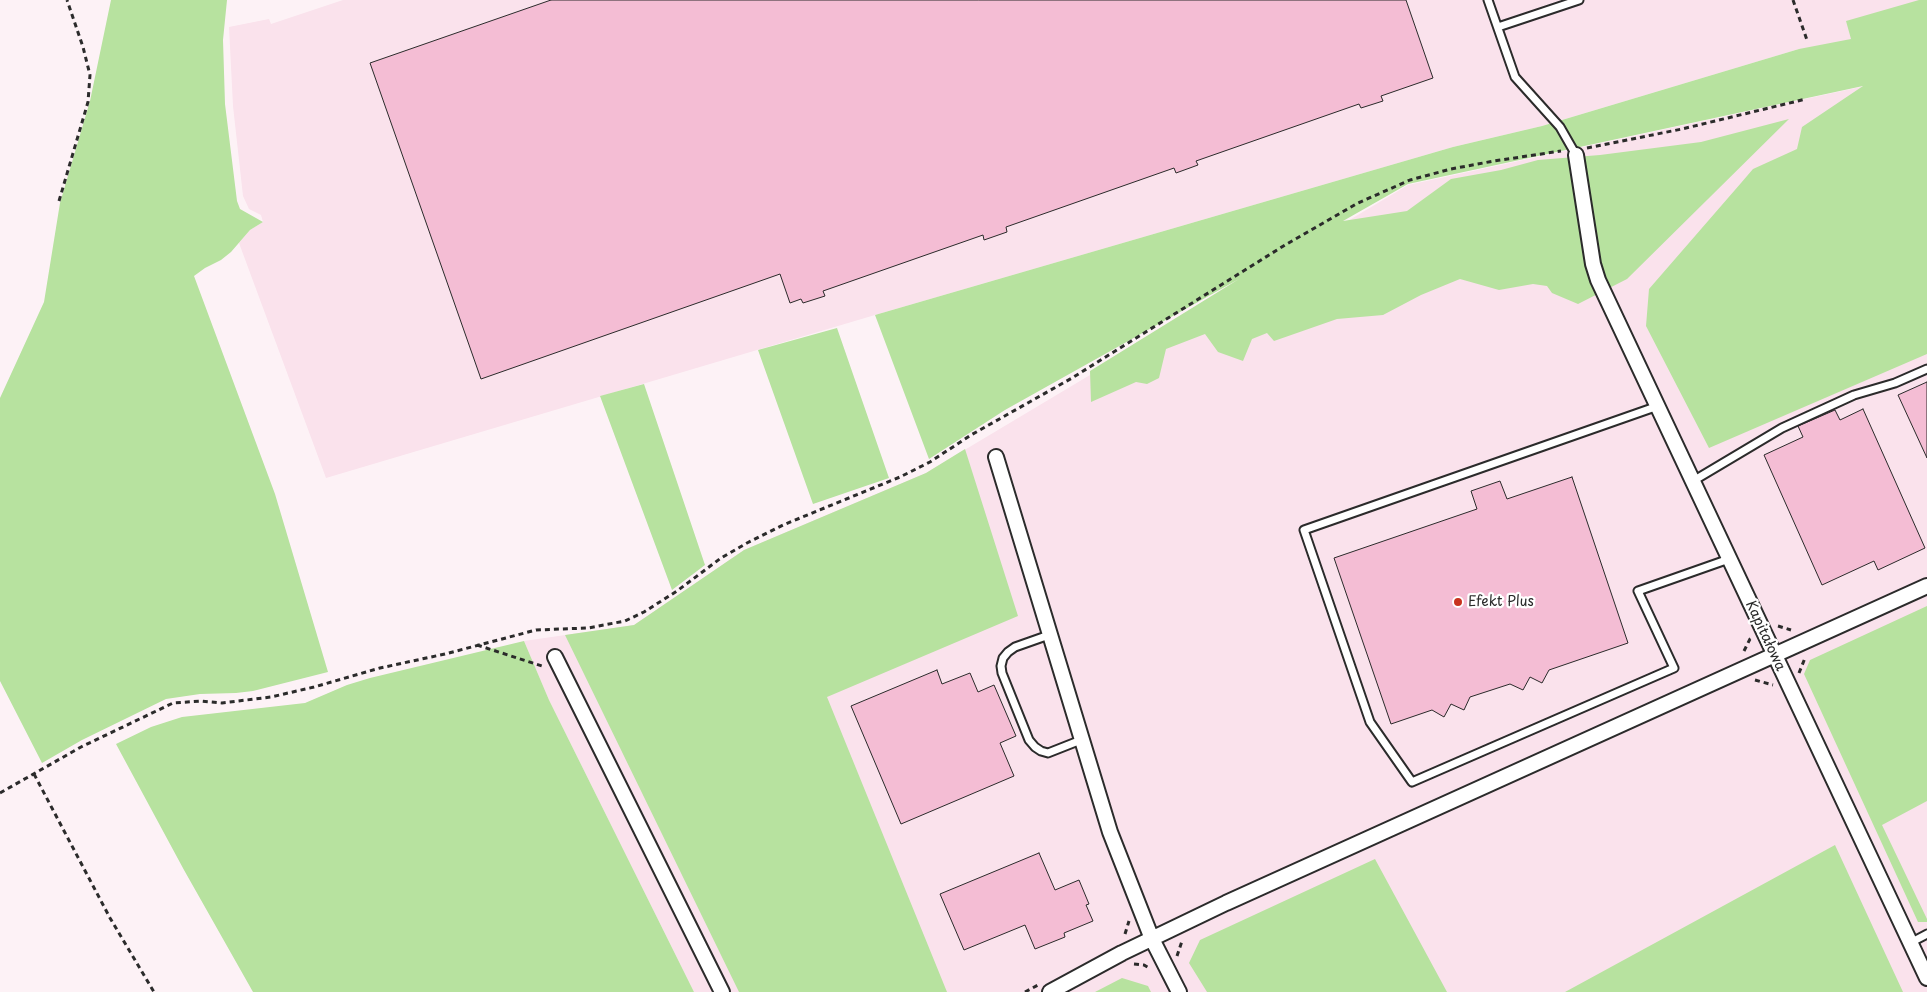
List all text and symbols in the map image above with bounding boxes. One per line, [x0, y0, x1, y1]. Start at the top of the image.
place label: Efekt Plus [1468, 594, 1534, 610]
marker: Efekt Plus [1452, 596, 1464, 608]
street label: Kapitałowa [1741, 598, 1789, 674]

